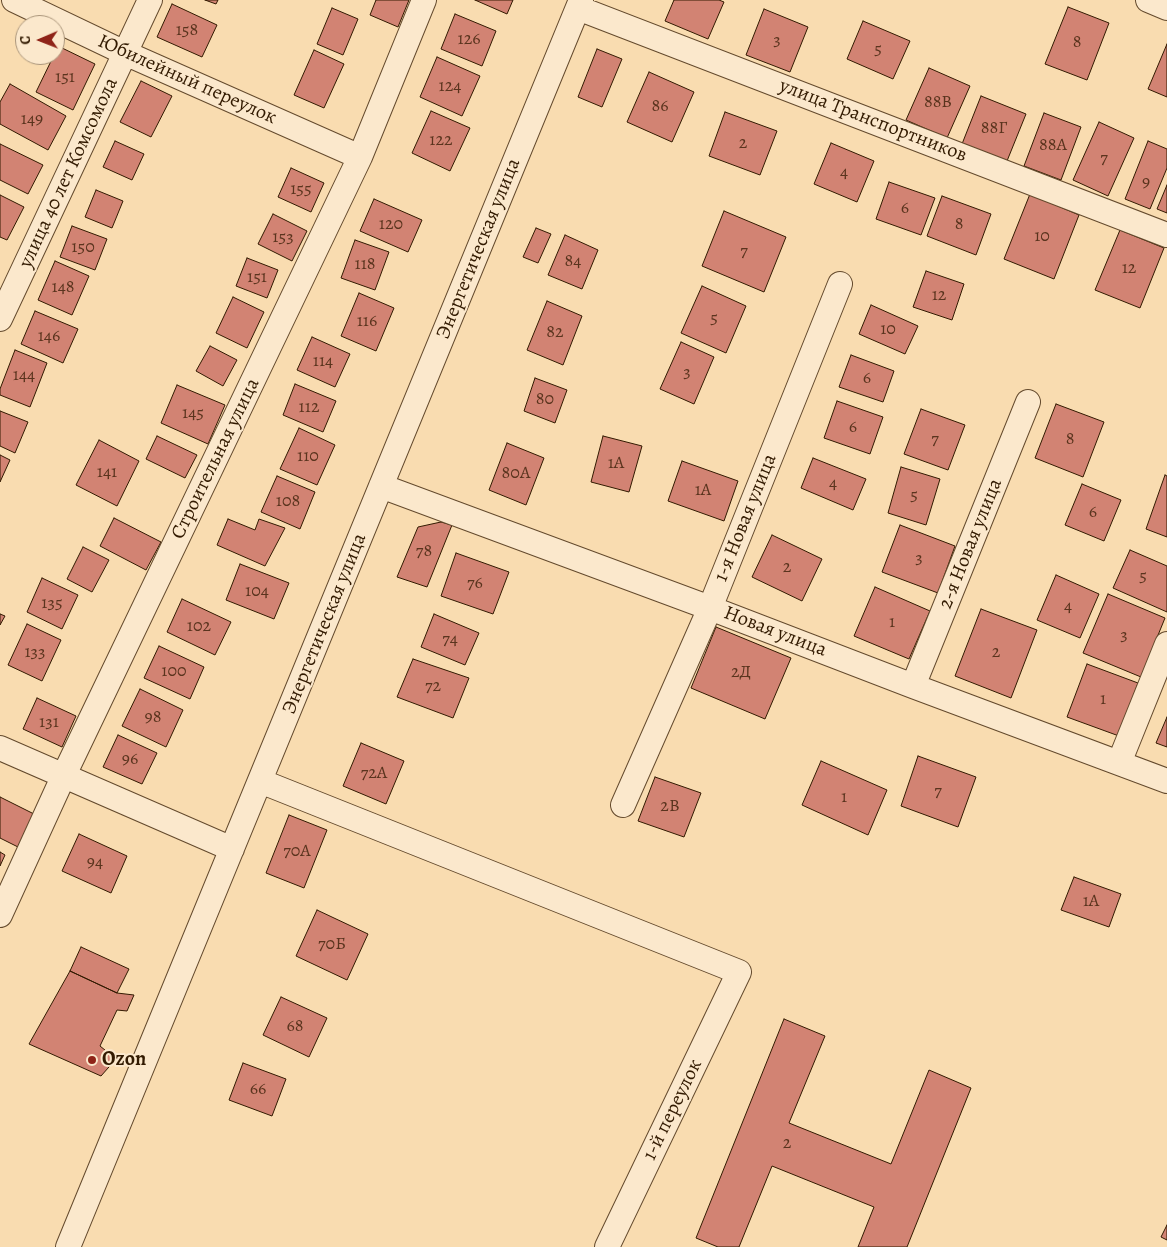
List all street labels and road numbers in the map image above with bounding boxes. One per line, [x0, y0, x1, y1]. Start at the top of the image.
street label: Юбилейный переулок [94, 30, 280, 130]
street label: улица 40 лет Комсомола [14, 74, 124, 272]
street label: улица Транспортников [776, 74, 970, 168]
street label: Энергетическая улица [432, 155, 526, 343]
street label: Строительная улица [167, 375, 265, 543]
street label: 1-я Новая улица [709, 451, 783, 585]
street label: 2-я Новая улица [934, 475, 1008, 613]
street label: Энергетическая улица [278, 530, 372, 718]
street label: Новая улица [720, 601, 830, 663]
street label: 1-й переулок [638, 1055, 708, 1165]

